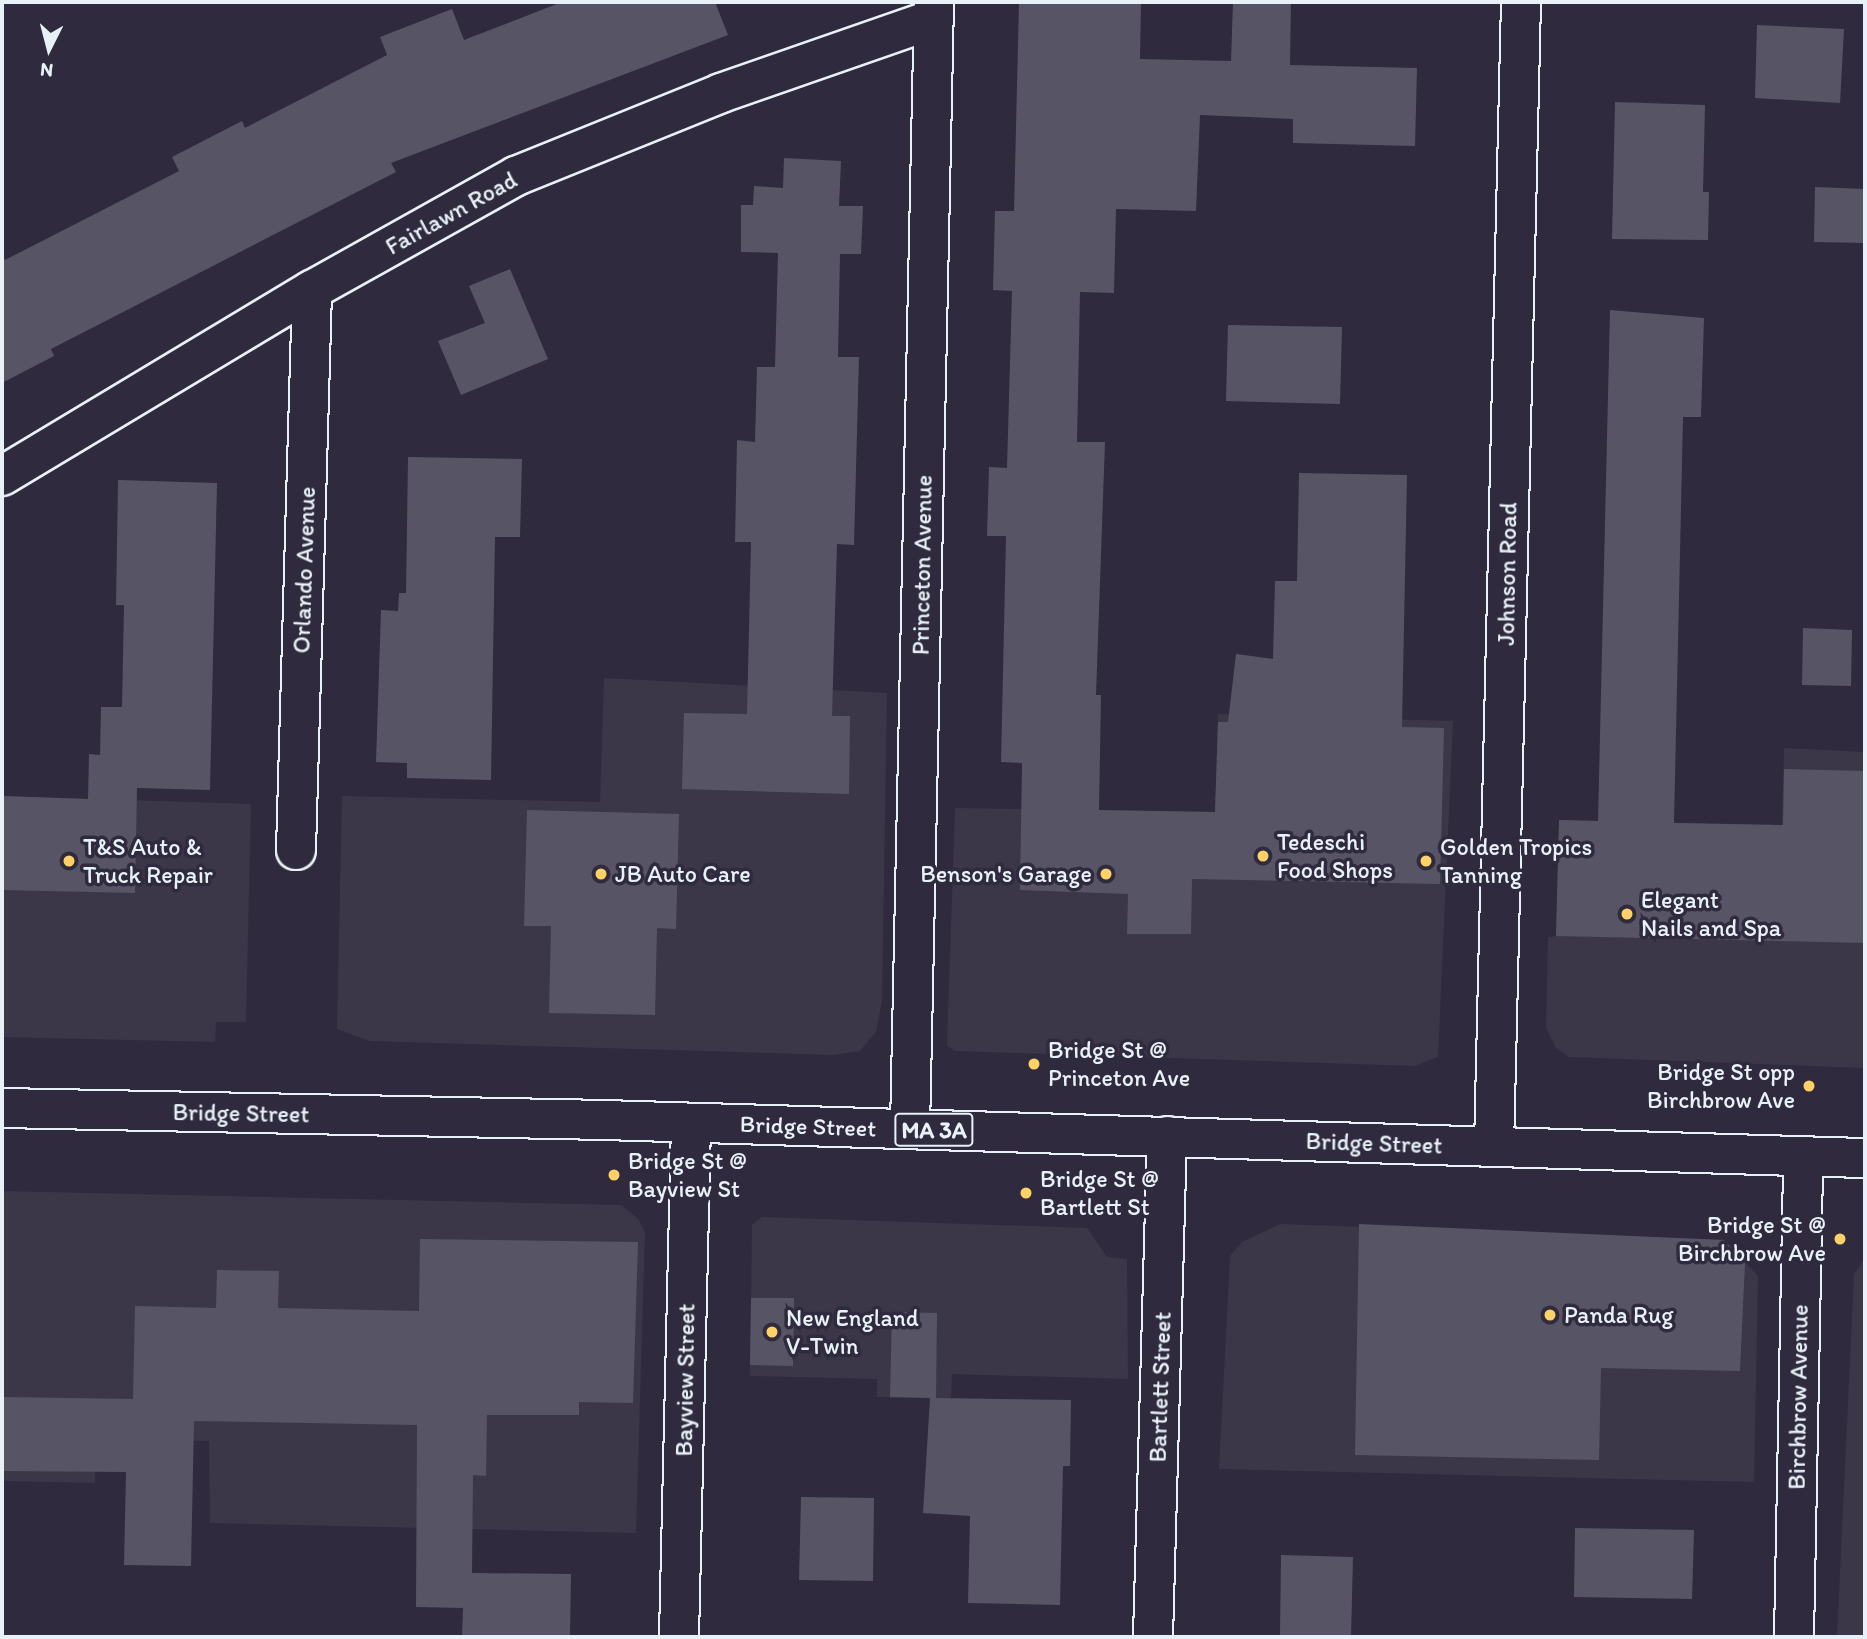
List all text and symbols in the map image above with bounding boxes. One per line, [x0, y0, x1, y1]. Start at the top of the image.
north arrow [14, 14, 84, 84]
text: N [39, 58, 54, 82]
street label: Fairlawn Road [380, 165, 522, 261]
street label: Princeton Avenue [906, 475, 938, 655]
street label: Orlando Avenue [287, 487, 321, 653]
street label: Johnson Road [1491, 502, 1523, 646]
place label: Tedeschi Food Shops [1277, 828, 1393, 884]
place label: T&S Auto & Truck Repair [83, 833, 212, 889]
place label: Golden Tropics Tanning [1440, 833, 1592, 889]
marker: Tedeschi Food Shops [1255, 848, 1271, 864]
marker: T&S Auto & Truck Repair [61, 853, 77, 869]
marker: Golden Tropics Tanning [1418, 853, 1434, 869]
place label: JB Auto Care [615, 860, 751, 888]
place label: Benson's Garage [920, 860, 1092, 888]
marker: JB Auto Care [593, 866, 609, 882]
marker: Benson's Garage [1098, 866, 1114, 882]
place label: Elegant Nails and Spa [1641, 886, 1782, 942]
marker: Elegant Nails and Spa [1619, 906, 1635, 922]
place label: Bridge St @ Princeton Ave [1048, 1036, 1190, 1092]
marker: Bridge St @ Princeton Ave [1026, 1056, 1042, 1072]
place label: Bridge St opp Birchbrow Ave [1647, 1058, 1795, 1114]
marker: Bridge St opp Birchbrow Ave [1801, 1078, 1817, 1094]
street label: Bridge Street [172, 1097, 310, 1129]
street label: Bridge Street [739, 1109, 877, 1143]
road number: MA 3A [894, 1110, 974, 1149]
street label: Bridge Street [1305, 1126, 1443, 1160]
place label: Bridge St @ Bayview St [628, 1147, 747, 1203]
place label: Bridge St @ Bartlett St [1040, 1165, 1159, 1221]
marker: Bridge St @ Bayview St [606, 1167, 622, 1183]
marker: Bridge St @ Bartlett St [1018, 1185, 1034, 1201]
place label: Bridge St @ Birchbrow Ave [1678, 1211, 1826, 1267]
marker: Bridge St @ Birchbrow Ave [1832, 1231, 1848, 1247]
place label: Panda Rug [1564, 1301, 1673, 1329]
street label: Bayview Street [669, 1303, 701, 1457]
place label: New England V-Twin [786, 1304, 920, 1360]
street label: Birchbrow Avenue [1782, 1304, 1814, 1490]
marker: Panda Rug [1542, 1307, 1558, 1323]
street label: Bartlett Street [1143, 1311, 1177, 1463]
marker: New England V-Twin [764, 1324, 780, 1340]

